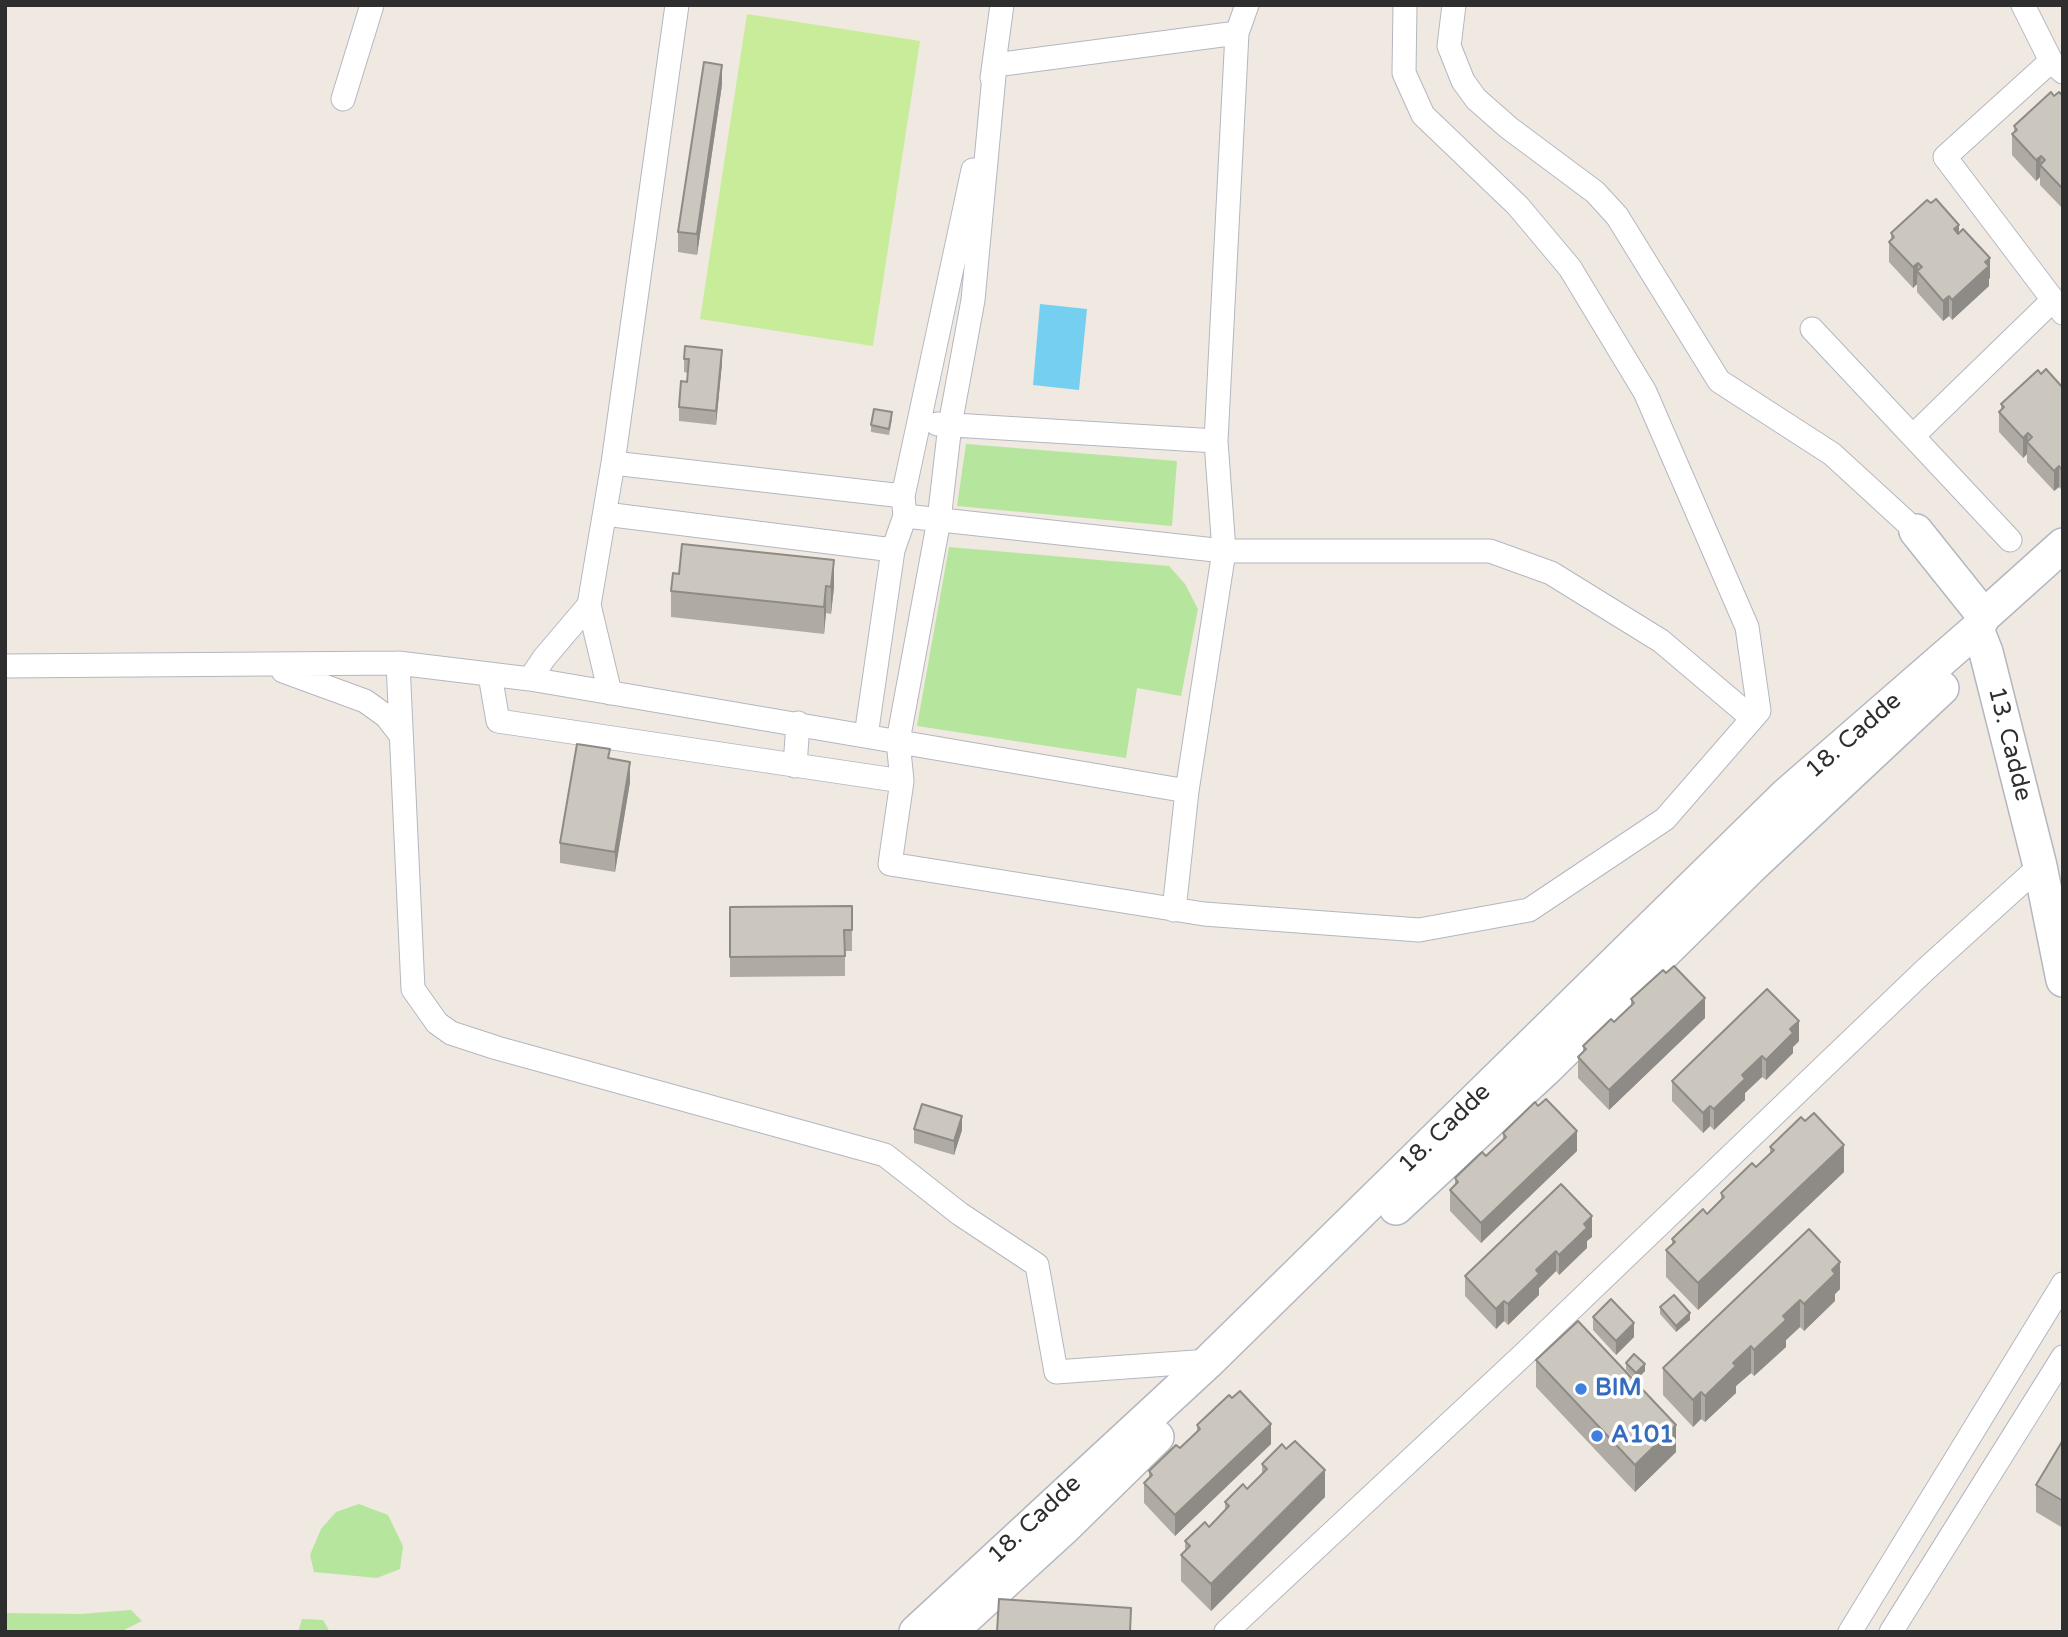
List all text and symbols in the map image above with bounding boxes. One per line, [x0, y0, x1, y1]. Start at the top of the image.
street label: 13. Cadde [1981, 684, 2037, 804]
street label: 18. Cadde [1801, 687, 1907, 785]
street label: 18. Cadde [1393, 1078, 1497, 1180]
place label: BIM [1595, 1375, 1642, 1403]
marker: BIM [1573, 1381, 1589, 1397]
place label: A101 [1611, 1422, 1674, 1450]
marker: A101 [1589, 1428, 1605, 1444]
street label: 18. Cadde [983, 1470, 1087, 1570]

